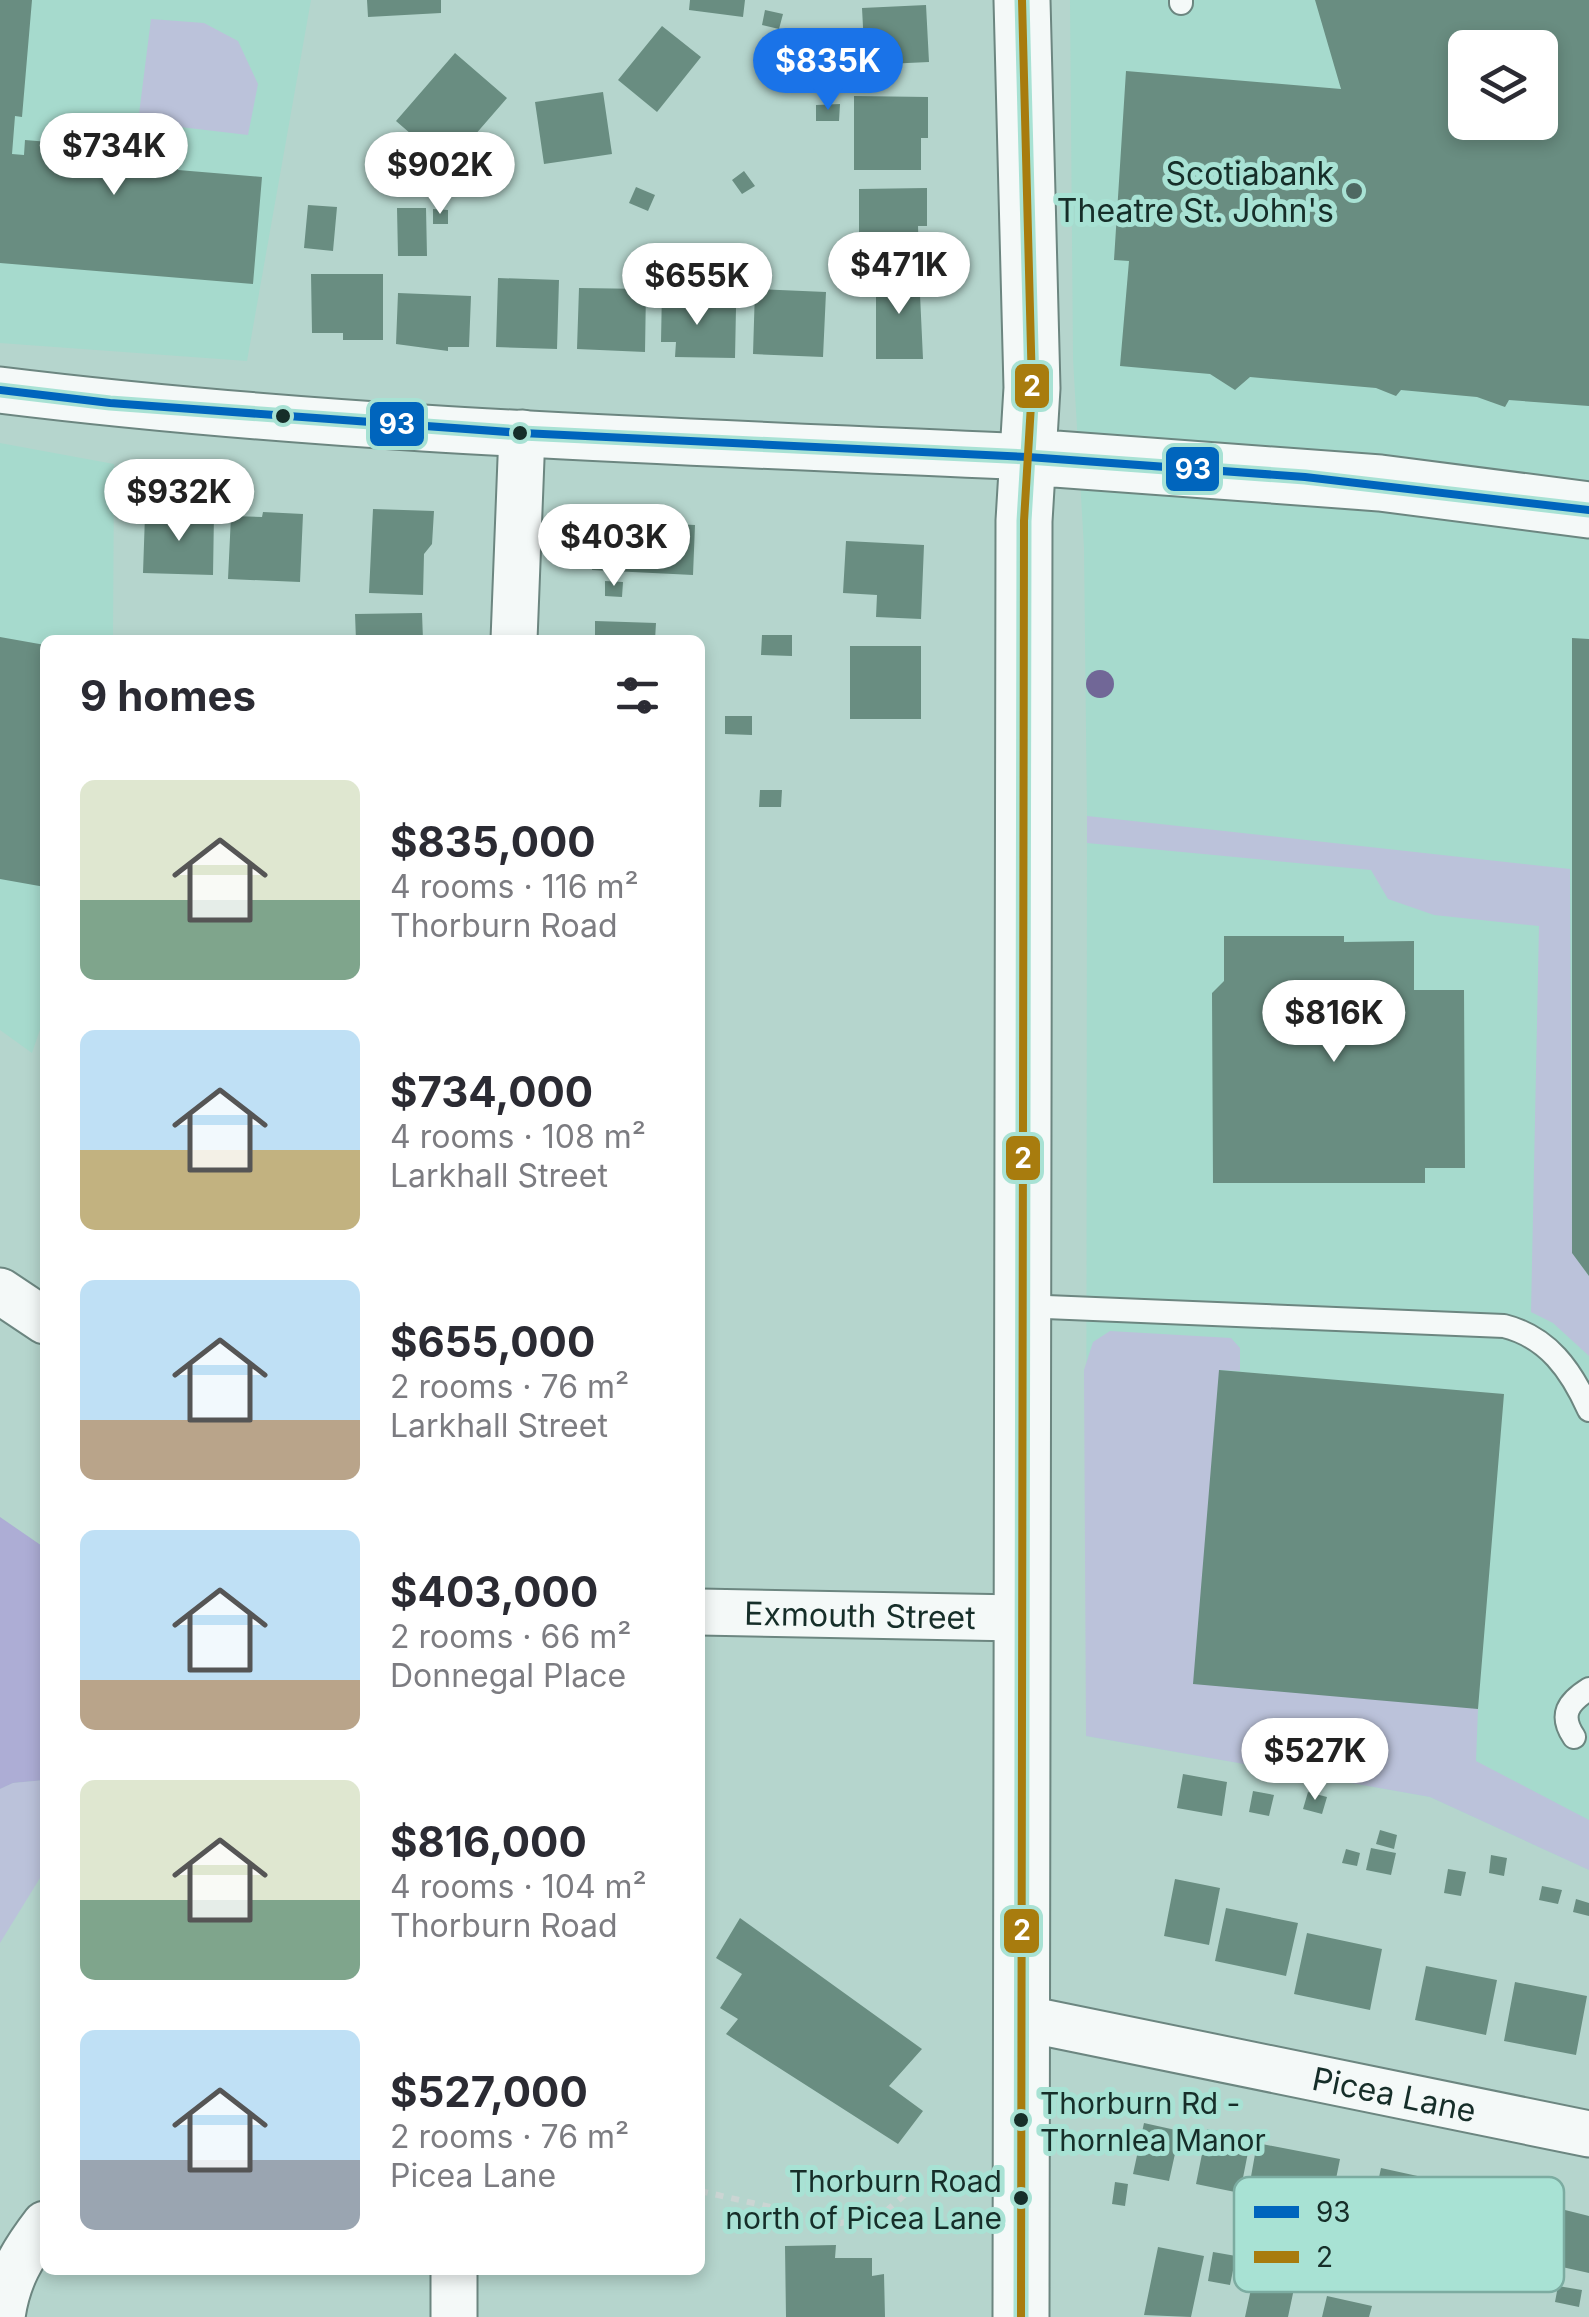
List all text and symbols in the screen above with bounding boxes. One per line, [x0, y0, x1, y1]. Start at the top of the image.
pin: $835K [758, 28, 898, 113]
map controls [1448, 30, 1558, 140]
button: layers [1448, 30, 1558, 140]
text: $835K [775, 41, 881, 80]
pin: $734K [44, 113, 184, 198]
text: $734K [62, 126, 166, 165]
pin: $902K [370, 132, 510, 217]
text: $902K [387, 145, 493, 184]
place label: Scotiabank Theatre St. John's [1057, 154, 1334, 230]
marker: Scotiabank Theatre St. John's [1343, 180, 1365, 202]
pin: $471K [829, 232, 969, 317]
pin: $655K [627, 243, 767, 328]
text: $471K [850, 245, 948, 284]
text: $655K [644, 256, 750, 295]
line badge: 2 [1013, 362, 1051, 410]
text: 2 [1023, 369, 1041, 403]
line badge: 93 [368, 400, 426, 448]
unlabelled marker [273, 406, 293, 426]
text: 93 [379, 407, 415, 441]
unlabelled marker [510, 423, 530, 443]
line badge: 93 [1164, 445, 1221, 493]
text: 93 [1175, 452, 1211, 486]
pin: $932K [109, 459, 249, 544]
text: $932K [126, 472, 232, 511]
pin: $403K [544, 504, 684, 589]
text: $403K [560, 517, 668, 556]
icon: filters [610, 668, 665, 723]
text: 9 homes [80, 670, 256, 721]
text: $835,000 [390, 816, 596, 867]
icon: home [160, 820, 280, 940]
text: 4 rooms · 116 m² [390, 867, 639, 906]
text: Thorburn Road [390, 906, 617, 945]
pin: $816K [1264, 980, 1404, 1065]
text: $816K [1284, 993, 1384, 1032]
text: $734,000 [390, 1066, 593, 1117]
icon: home [160, 1070, 280, 1190]
text: 4 rooms · 108 m² [390, 1117, 646, 1156]
line badge: 2 [1004, 1134, 1042, 1182]
text: 2 [1014, 1141, 1032, 1175]
text: Larkhall Street [390, 1156, 608, 1195]
text: $655,000 [390, 1316, 595, 1367]
icon: home [160, 1320, 280, 1440]
text: 2 rooms · 76 m² [390, 1367, 629, 1406]
text: Larkhall Street [390, 1406, 608, 1445]
text: $403,000 [390, 1566, 598, 1617]
icon: home [160, 1570, 280, 1690]
street label: Exmouth Street [744, 1593, 976, 1637]
text: 2 rooms · 66 m² [390, 1617, 631, 1656]
text: Donnegal Place [390, 1656, 626, 1695]
pin: $527K [1245, 1718, 1385, 1803]
text: $527K [1263, 1731, 1367, 1770]
text: $816,000 [390, 1816, 587, 1867]
icon: home [160, 1820, 280, 1940]
text: 4 rooms · 104 m² [390, 1867, 647, 1906]
text: Thorburn Road [390, 1906, 617, 1945]
line badge: 2 [1002, 1907, 1041, 1955]
text: 2 [1013, 1913, 1031, 1947]
street label: Picea Lane [1309, 2058, 1480, 2130]
text: $527,000 [390, 2066, 588, 2117]
icon: home [160, 2070, 280, 2190]
place label: Thorburn Rd - Thornlea Manor [1040, 2085, 1266, 2158]
marker: Thorburn Rd - Thornlea Manor [1011, 2110, 1031, 2130]
text: 2 rooms · 76 m² [390, 2117, 629, 2156]
text: Picea Lane [390, 2156, 556, 2195]
place label: Thorburn Road north of Picea Lane [725, 2163, 1002, 2236]
legend [1234, 2177, 1564, 2292]
marker: Thorburn Road north of Picea Lane [1011, 2188, 1031, 2208]
text: 93 [1316, 2195, 1351, 2229]
text: 2 [1316, 2240, 1333, 2274]

